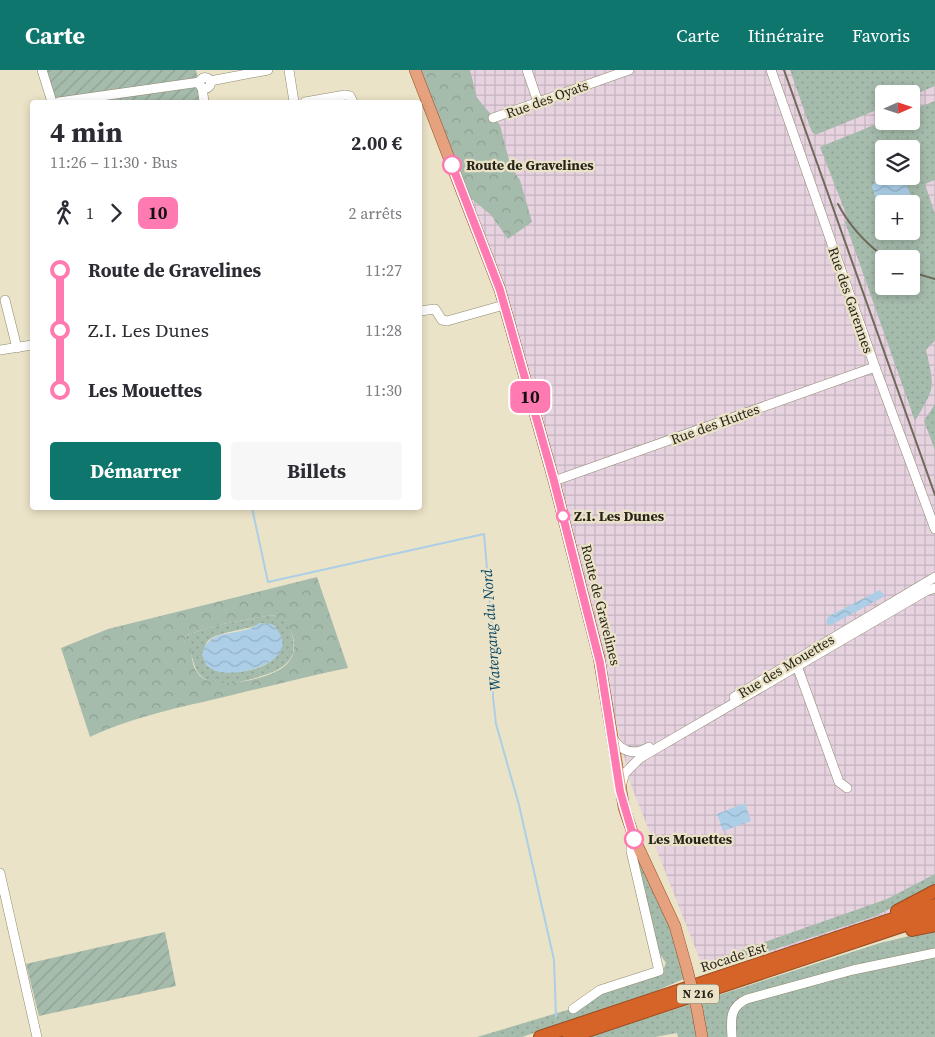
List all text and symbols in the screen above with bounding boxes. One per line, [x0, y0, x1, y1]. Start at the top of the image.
text: Carte [25, 19, 85, 52]
text: Carte [676, 23, 720, 48]
text: Itinéraire [748, 23, 824, 48]
text: Favoris [852, 23, 910, 48]
street label: Rue des Oyats [503, 75, 591, 123]
north arrow [875, 85, 920, 130]
map controls [875, 85, 920, 295]
text: 4 min [50, 113, 123, 151]
text: 2.00 € [351, 130, 402, 156]
button: layers [875, 140, 920, 185]
text: 11:26 – 11:30 · Bus [50, 151, 178, 173]
marker: Route de Gravelines [442, 155, 462, 175]
place label: Route de Gravelines [466, 155, 594, 175]
button: + [875, 195, 920, 240]
icon: walk [50, 199, 78, 227]
icon: forward [102, 199, 130, 227]
text: 10 [148, 200, 168, 225]
text: 1 [86, 202, 94, 224]
text: 2 arrêts [349, 202, 402, 224]
street label: Rue des Garennes [823, 244, 879, 356]
button: − [875, 250, 920, 295]
text: Route de Gravelines [88, 257, 261, 283]
text: 11:27 [365, 259, 402, 281]
text: Z.I. Les Dunes [88, 317, 209, 343]
text: 11:28 [365, 319, 402, 341]
text: Les Mouettes [88, 377, 202, 403]
text: 11:30 [365, 379, 402, 401]
line badge: 10 [508, 381, 552, 413]
text: 10 [520, 384, 540, 409]
street label: Rue des Huttes [668, 399, 762, 449]
button: Démarrer [50, 442, 221, 500]
button: Billets [231, 442, 402, 500]
place label: Z.I. Les Dunes [574, 506, 665, 526]
marker: Z.I. Les Dunes [556, 509, 570, 523]
street label: Route de Gravelines [576, 542, 626, 668]
water label: Watergang du Nord [476, 568, 505, 692]
street label: Rue des Mouettes [734, 629, 838, 703]
marker: Les Mouettes [624, 829, 644, 849]
place label: Les Mouettes [648, 829, 733, 849]
street label: Rocade Est [698, 937, 769, 977]
road number: N 216 [677, 984, 719, 1004]

